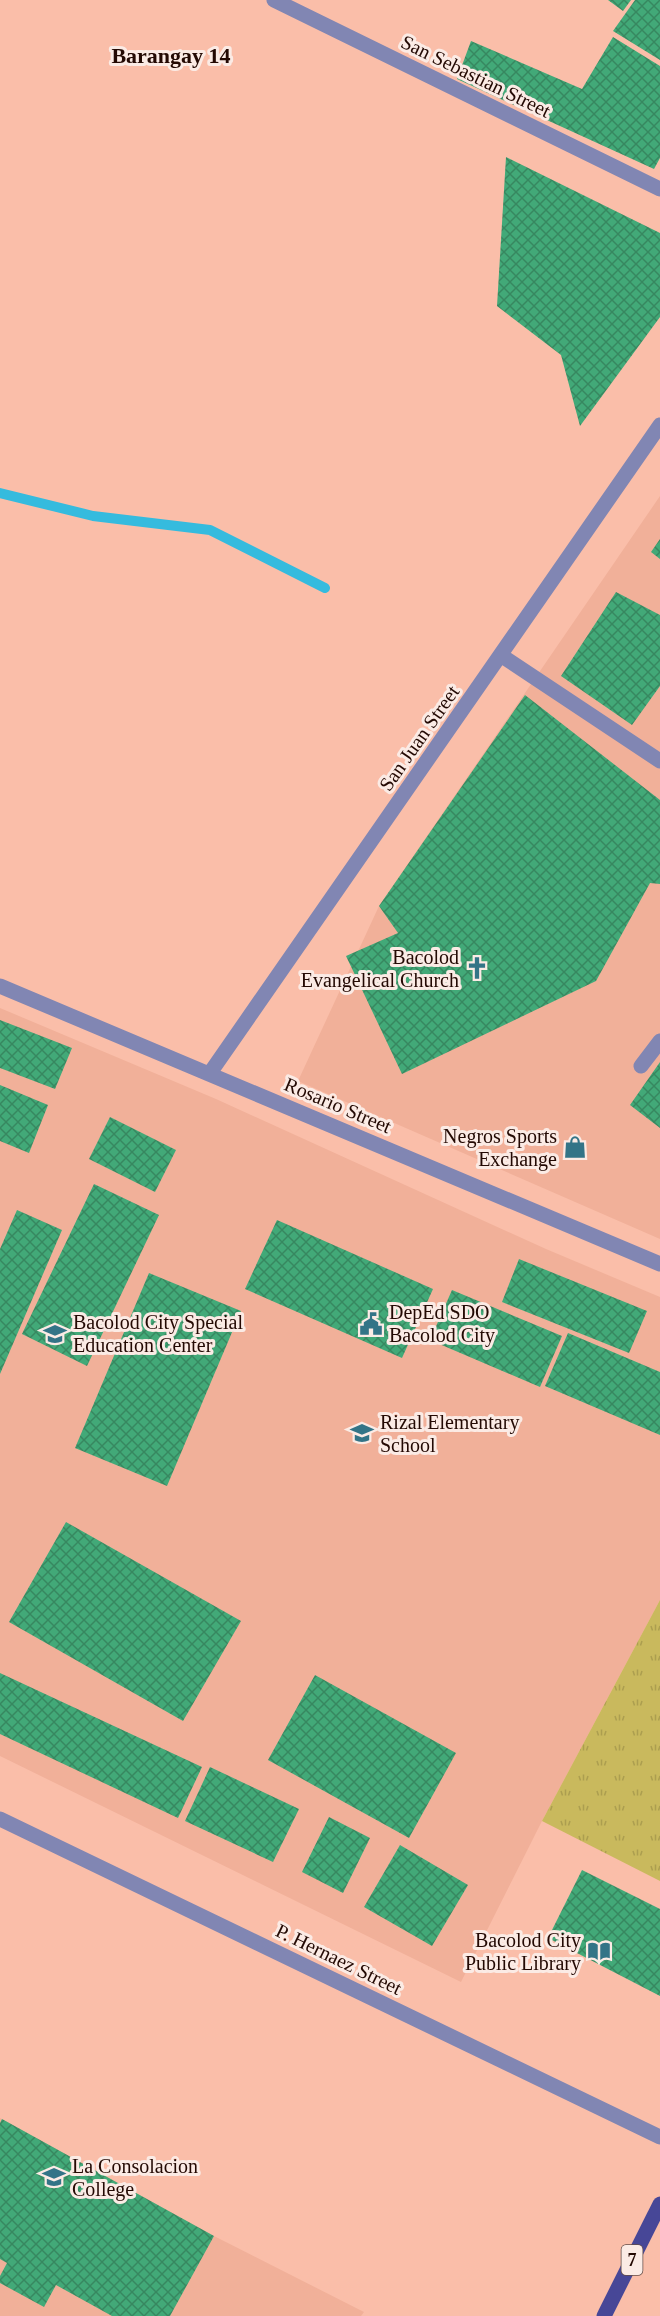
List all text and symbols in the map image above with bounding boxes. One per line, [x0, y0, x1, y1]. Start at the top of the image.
street label: San Sebastian Street [398, 30, 555, 122]
district label: Barangay 14 [111, 43, 231, 68]
street label: San Juan Street [375, 681, 464, 795]
place label: Bacolod Evangelical Church [301, 946, 459, 992]
church icon: Bacolod Evangelical Church [464, 955, 490, 981]
street label: Rosario Street [281, 1073, 395, 1138]
place label: Negros Sports Exchange [443, 1125, 557, 1171]
shop icon: Negros Sports Exchange [562, 1134, 588, 1160]
place label: DepEd SDO Bacolod City [389, 1301, 495, 1347]
place label: Bacolod City Special Education Center [73, 1311, 243, 1356]
public building icon: DepEd SDO Bacolod City [358, 1311, 384, 1337]
school or university icon: Bacolod City Special Education Center [42, 1321, 68, 1347]
place label: Rizal Elementary School [380, 1411, 519, 1456]
school or university icon: Rizal Elementary School [349, 1420, 375, 1446]
street label: P. Hernaez Street [273, 1919, 406, 1999]
place label: Bacolod City Public Library [465, 1929, 581, 1975]
library icon: Bacolod City Public Library [586, 1938, 612, 1964]
place label: La Consolacion College [72, 2155, 198, 2201]
school or university icon: La Consolacion College [41, 2164, 67, 2190]
road number: 7 [622, 2245, 642, 2275]

